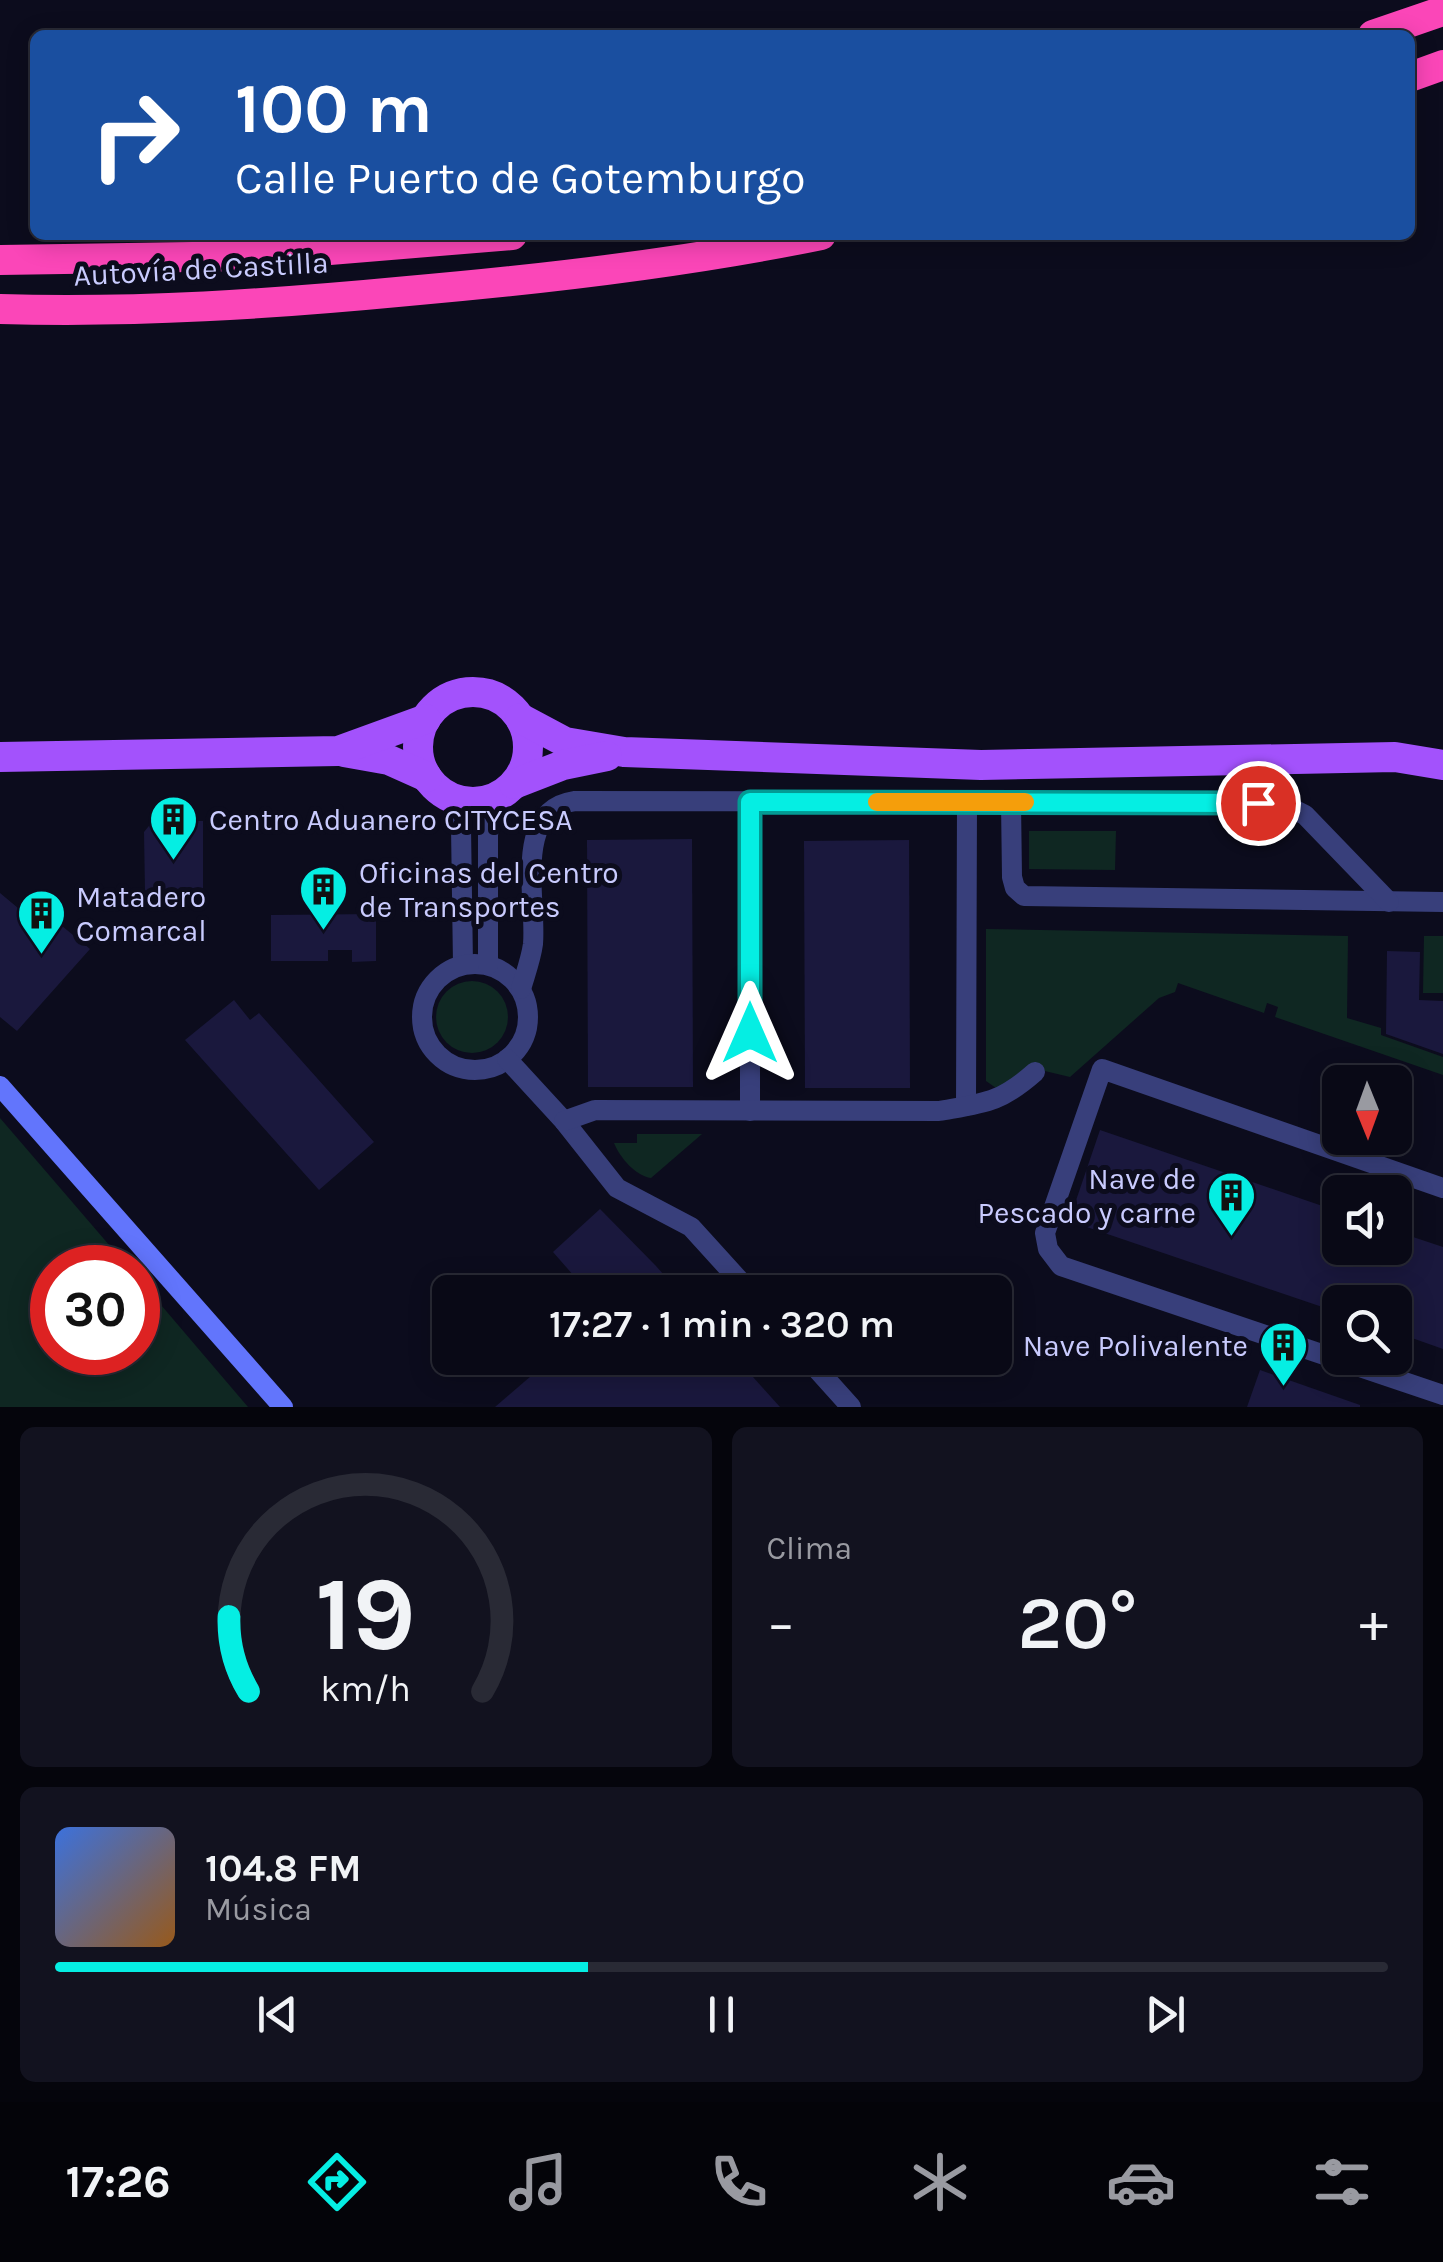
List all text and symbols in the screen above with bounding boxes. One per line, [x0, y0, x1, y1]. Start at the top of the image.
text: 100 m [235, 68, 433, 150]
icon: right [70, 70, 200, 200]
text: Calle Puerto de Gotemburgo [235, 152, 806, 204]
street label: Autovía de Castilla [73, 244, 329, 294]
pin [1216, 761, 1301, 846]
icon: arrive [1231, 776, 1286, 831]
building icon: Centro Aduanero CITYCESA [148, 794, 200, 862]
place label: Centro Aduanero CITYCESA [209, 802, 573, 838]
place label: Oficinas del Centro de Transportes [359, 855, 619, 925]
building icon: Oficinas del Centro de Transportes [298, 864, 350, 932]
place label: Matadero Comarcal [76, 879, 207, 949]
building icon: Matadero Comarcal [15, 888, 67, 956]
position arrow [698, 981, 802, 1085]
north arrow [1322, 1065, 1412, 1155]
map controls [1322, 1065, 1412, 1375]
place label: Nave de Pescado y carne [977, 1161, 1196, 1231]
building icon: Nave de Pescado y carne [1205, 1170, 1257, 1238]
button: sound [1322, 1175, 1412, 1265]
speed limit sign: 30 [30, 1245, 160, 1375]
button: search [1322, 1285, 1412, 1375]
text: 17:27 · 1 min · 320 m [549, 1302, 895, 1347]
building icon: Nave Polivalente [1257, 1320, 1309, 1388]
place label: Nave Polivalente [1023, 1328, 1248, 1364]
text: Clima [767, 1530, 852, 1567]
text: 19 [315, 1554, 416, 1675]
text: 20° [1017, 1579, 1137, 1667]
text: − [767, 1591, 795, 1655]
text: + [1359, 1591, 1388, 1655]
text: km/h [320, 1668, 411, 1710]
text: 104.8 FM [205, 1846, 362, 1891]
text: Música [205, 1891, 312, 1928]
icon: previous [250, 1987, 305, 2042]
icon: pause [694, 1987, 749, 2042]
icon: next [1138, 1987, 1193, 2042]
icon: directions [302, 2147, 372, 2217]
icon: music [503, 2147, 573, 2217]
icon: phone [704, 2147, 774, 2217]
icon: climate [905, 2147, 975, 2217]
icon: car [1106, 2147, 1176, 2217]
icon: filters [1307, 2147, 1377, 2217]
text: 17:26 [66, 2156, 171, 2208]

